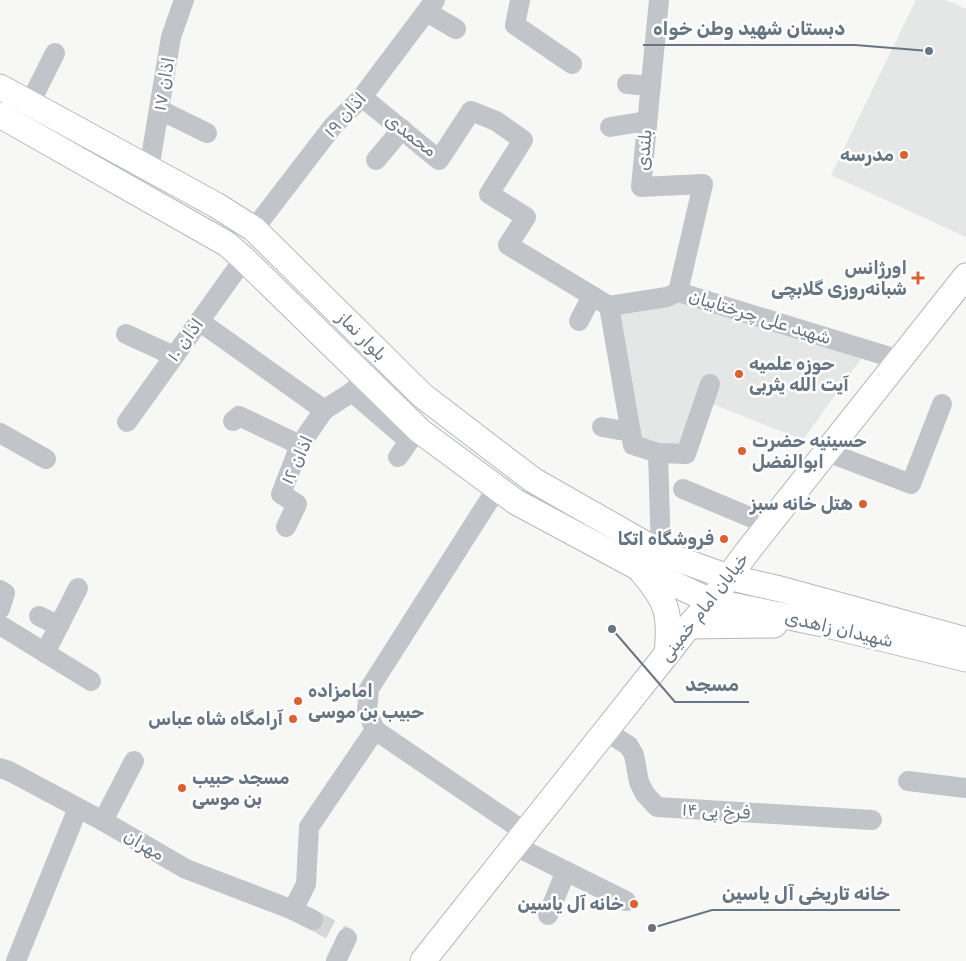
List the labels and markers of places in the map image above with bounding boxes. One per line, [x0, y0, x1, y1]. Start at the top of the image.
callout: دبستان شهید وطن خواه [643, 11, 855, 45]
place label: مدرسه [840, 144, 894, 166]
marker: مدرسه [898, 149, 910, 161]
place label: اورژانس شبانه‌روزی گلابچی [771, 257, 907, 300]
marker: اورژانس شبانه‌روزی گلابچی [911, 271, 925, 285]
place label: حوزه علمیه آیت الله یثربی [749, 353, 849, 396]
marker: حوزه علمیه آیت الله یثربی [733, 368, 745, 380]
place label: حسینیه حضرت ابوالفضل [752, 430, 867, 473]
marker: حسینیه حضرت ابوالفضل [736, 445, 748, 457]
place label: هتل خانه سبز [749, 493, 853, 515]
marker: هتل خانه سبز [857, 498, 869, 510]
place label: فروشگاه اتکا [618, 528, 714, 550]
marker: فروشگاه اتکا [718, 533, 730, 545]
callout: مسجد [675, 668, 749, 702]
place label: امامزاده حبیب بن موسی [308, 680, 424, 723]
marker: امامزاده حبیب بن موسی [292, 695, 304, 707]
place label: آرامگاه شاه عباس [148, 708, 283, 730]
marker: آرامگاه شاه عباس [287, 713, 299, 725]
place label: مسجد حبیب بن موسی [192, 767, 289, 810]
marker: مسجد حبیب بن موسی [176, 782, 188, 794]
callout: خانه تاریخی آل یاسین [712, 876, 900, 910]
place label: خانه آل یاسین [517, 893, 624, 915]
marker: خانه آل یاسین [628, 898, 640, 910]

